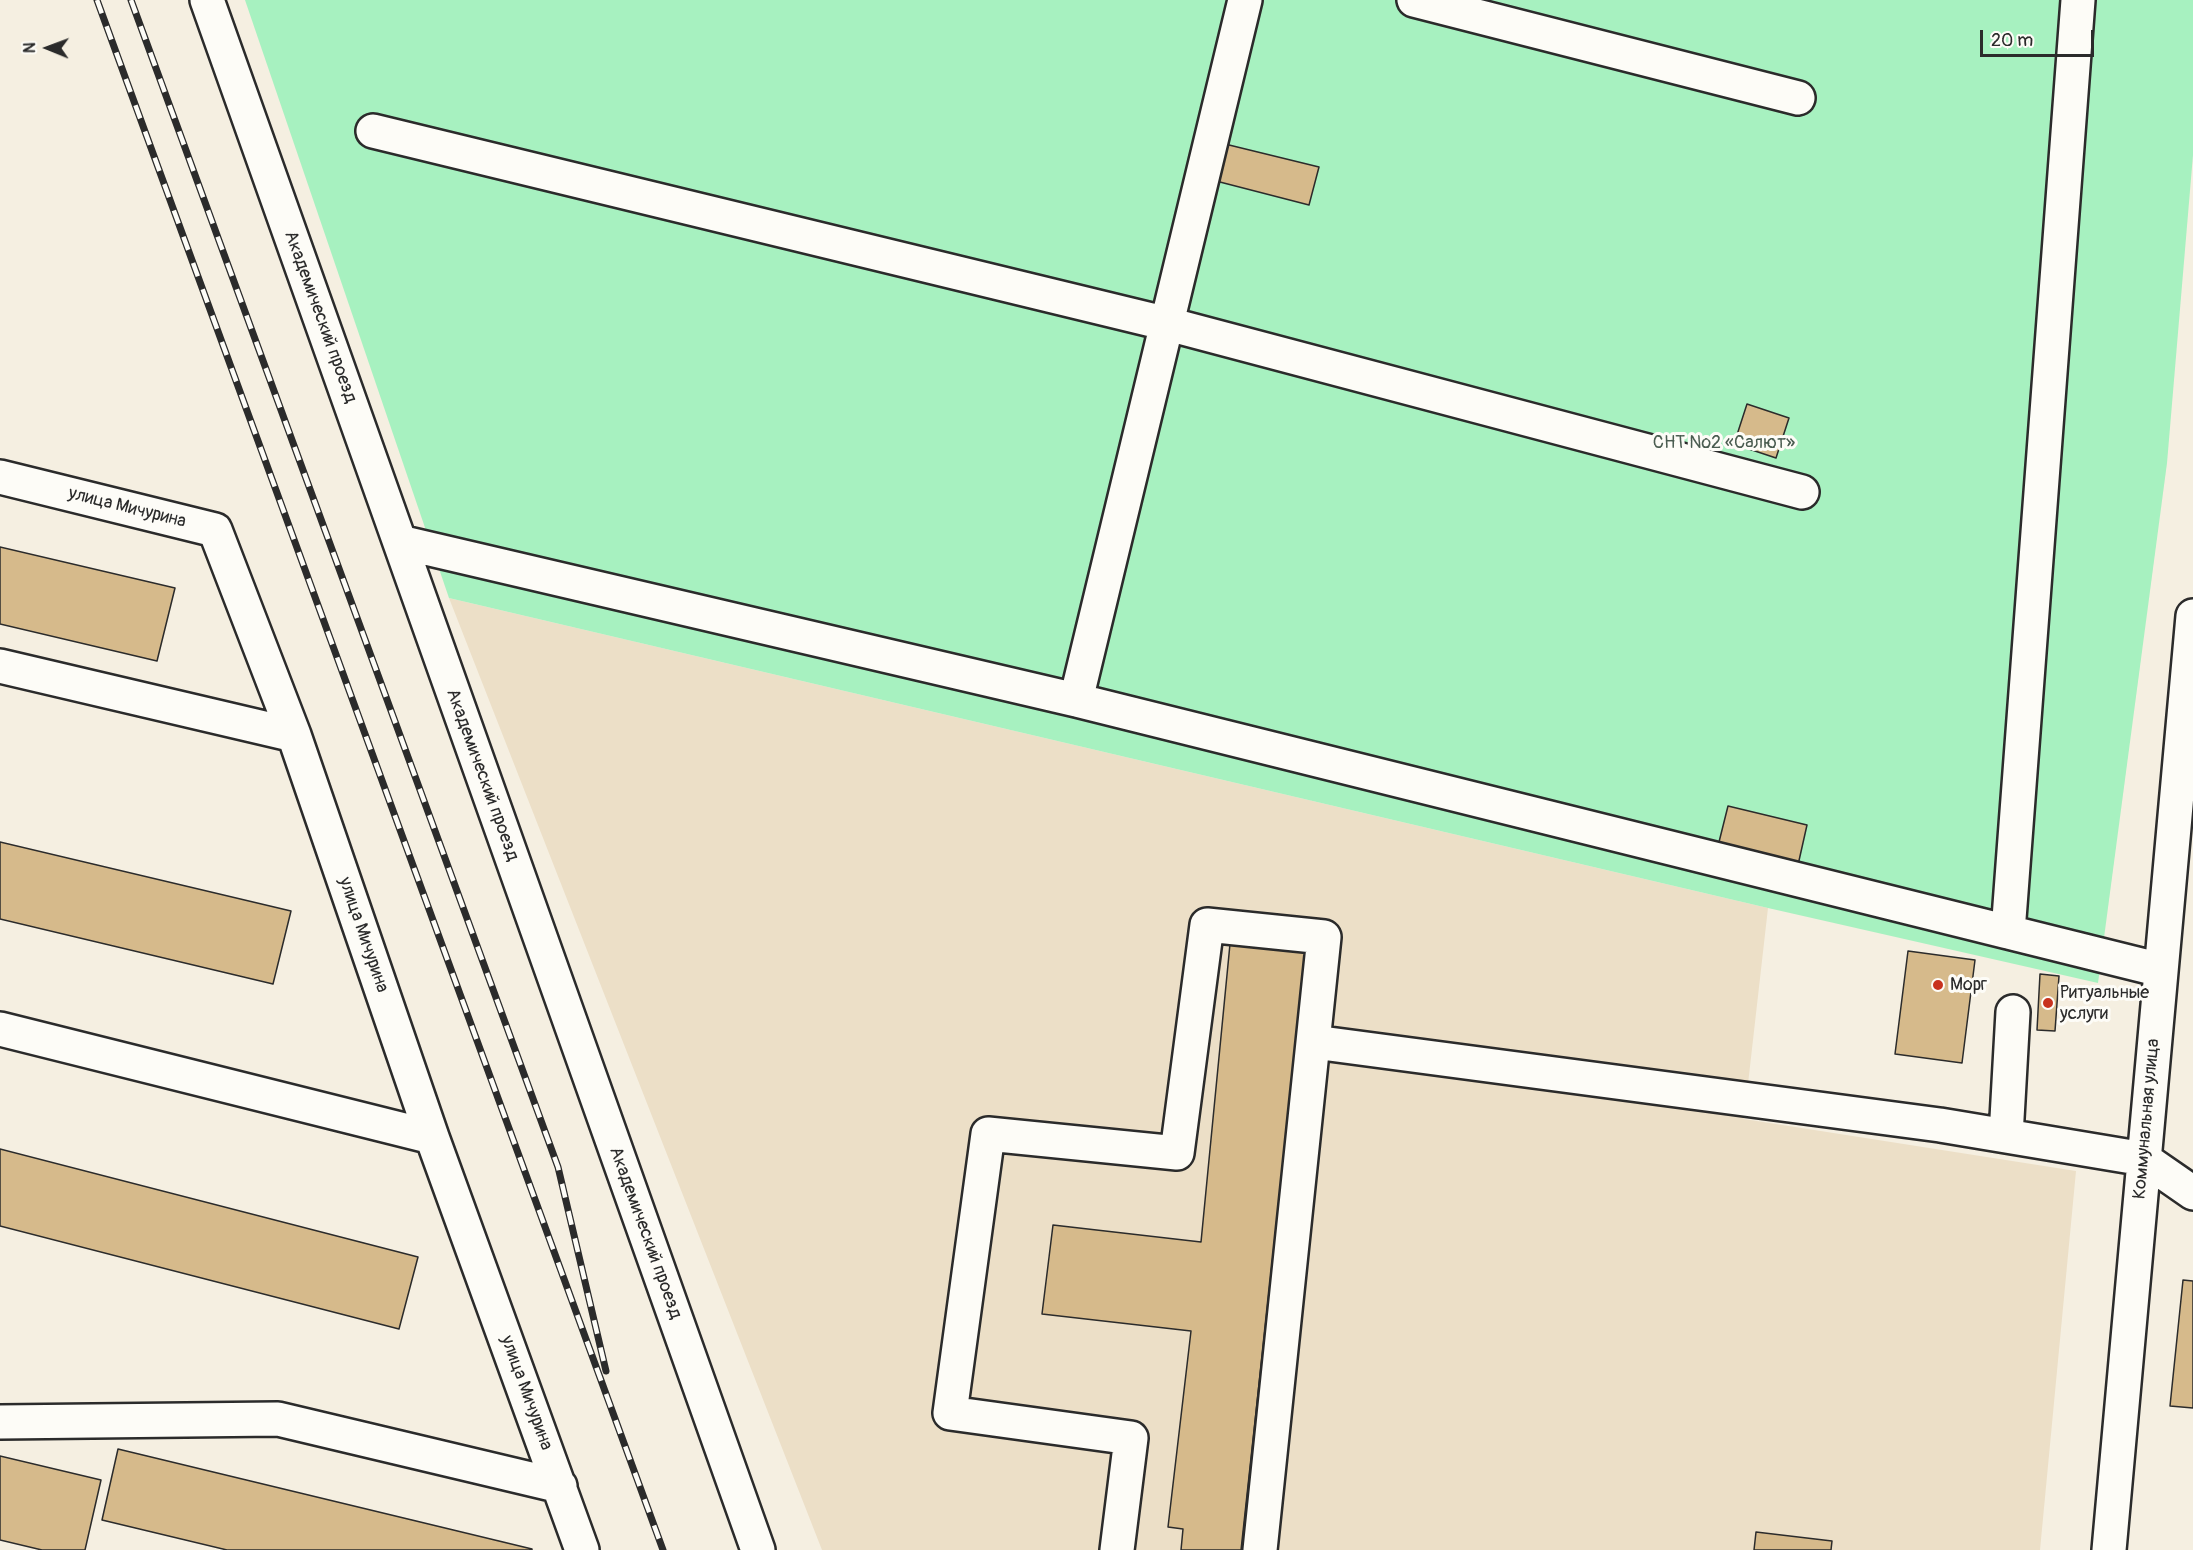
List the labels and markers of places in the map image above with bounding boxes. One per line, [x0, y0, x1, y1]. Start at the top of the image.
place label: Морг [1950, 974, 1987, 996]
marker: Морг [1931, 978, 1945, 992]
place label: Ритуальные услуги [2060, 982, 2149, 1024]
marker: Ритуальные услуги [2041, 996, 2055, 1010]

